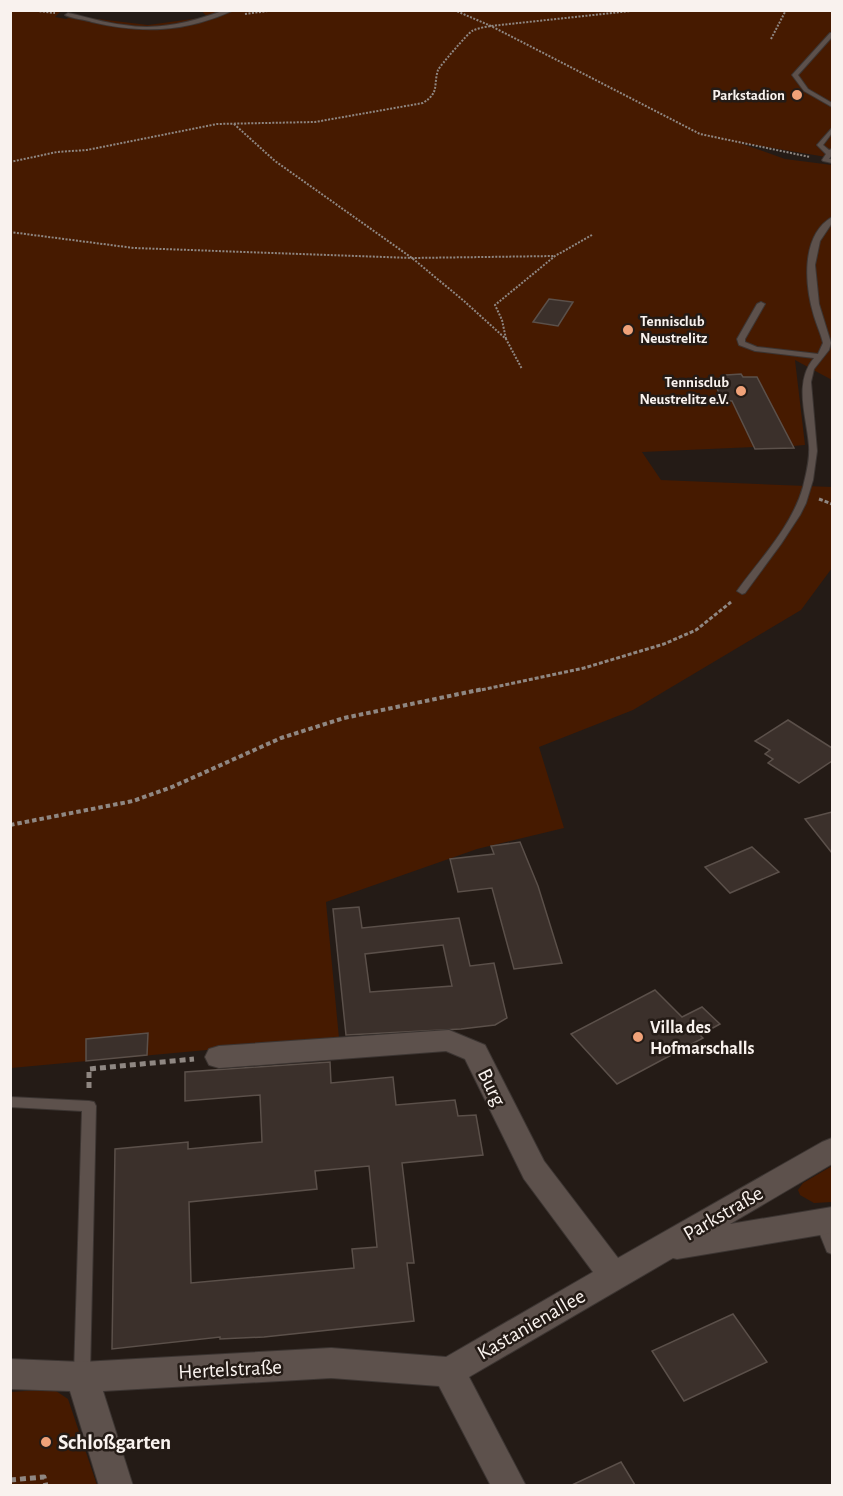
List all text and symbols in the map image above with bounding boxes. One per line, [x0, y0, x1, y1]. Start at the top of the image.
place label: Parkstadion [712, 88, 785, 103]
marker: Parkstadion [790, 88, 804, 102]
place label: Tennisclub Neustrelitz [640, 314, 707, 346]
marker: Tennisclub Neustrelitz [621, 323, 635, 337]
place label: Tennisclub Neustrelitz e.V. [639, 375, 729, 407]
marker: Tennisclub Neustrelitz e.V. [734, 384, 748, 398]
place label: Villa des Hofmarschalls [650, 1019, 754, 1058]
marker: Villa des Hofmarschalls [631, 1030, 645, 1044]
street label: Burg [474, 1065, 510, 1110]
street label: Parkstraße [680, 1182, 767, 1245]
street label: Kastanienallee [474, 1285, 589, 1364]
street label: Hertelstraße [178, 1356, 282, 1383]
place label: Schloßgarten [58, 1432, 171, 1453]
marker: Schloßgarten [39, 1435, 53, 1449]

